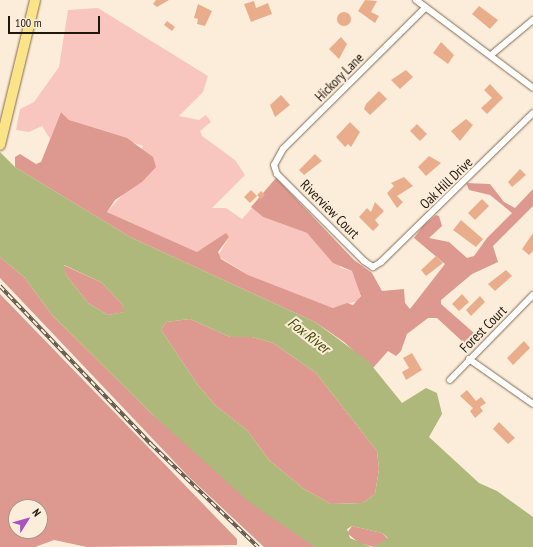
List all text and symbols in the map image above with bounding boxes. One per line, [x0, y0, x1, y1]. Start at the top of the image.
scale bar [10, 8, 102, 34]
text: 100 m [15, 15, 42, 30]
street label: Hickory Lane [311, 49, 367, 105]
street label: Oak Hill Drive [416, 154, 476, 212]
street label: Riverview Court [297, 176, 363, 242]
street label: Forest Court [456, 302, 510, 356]
water label: Fox River [284, 313, 334, 357]
north arrow [8, 499, 48, 539]
text: N [29, 506, 44, 519]

